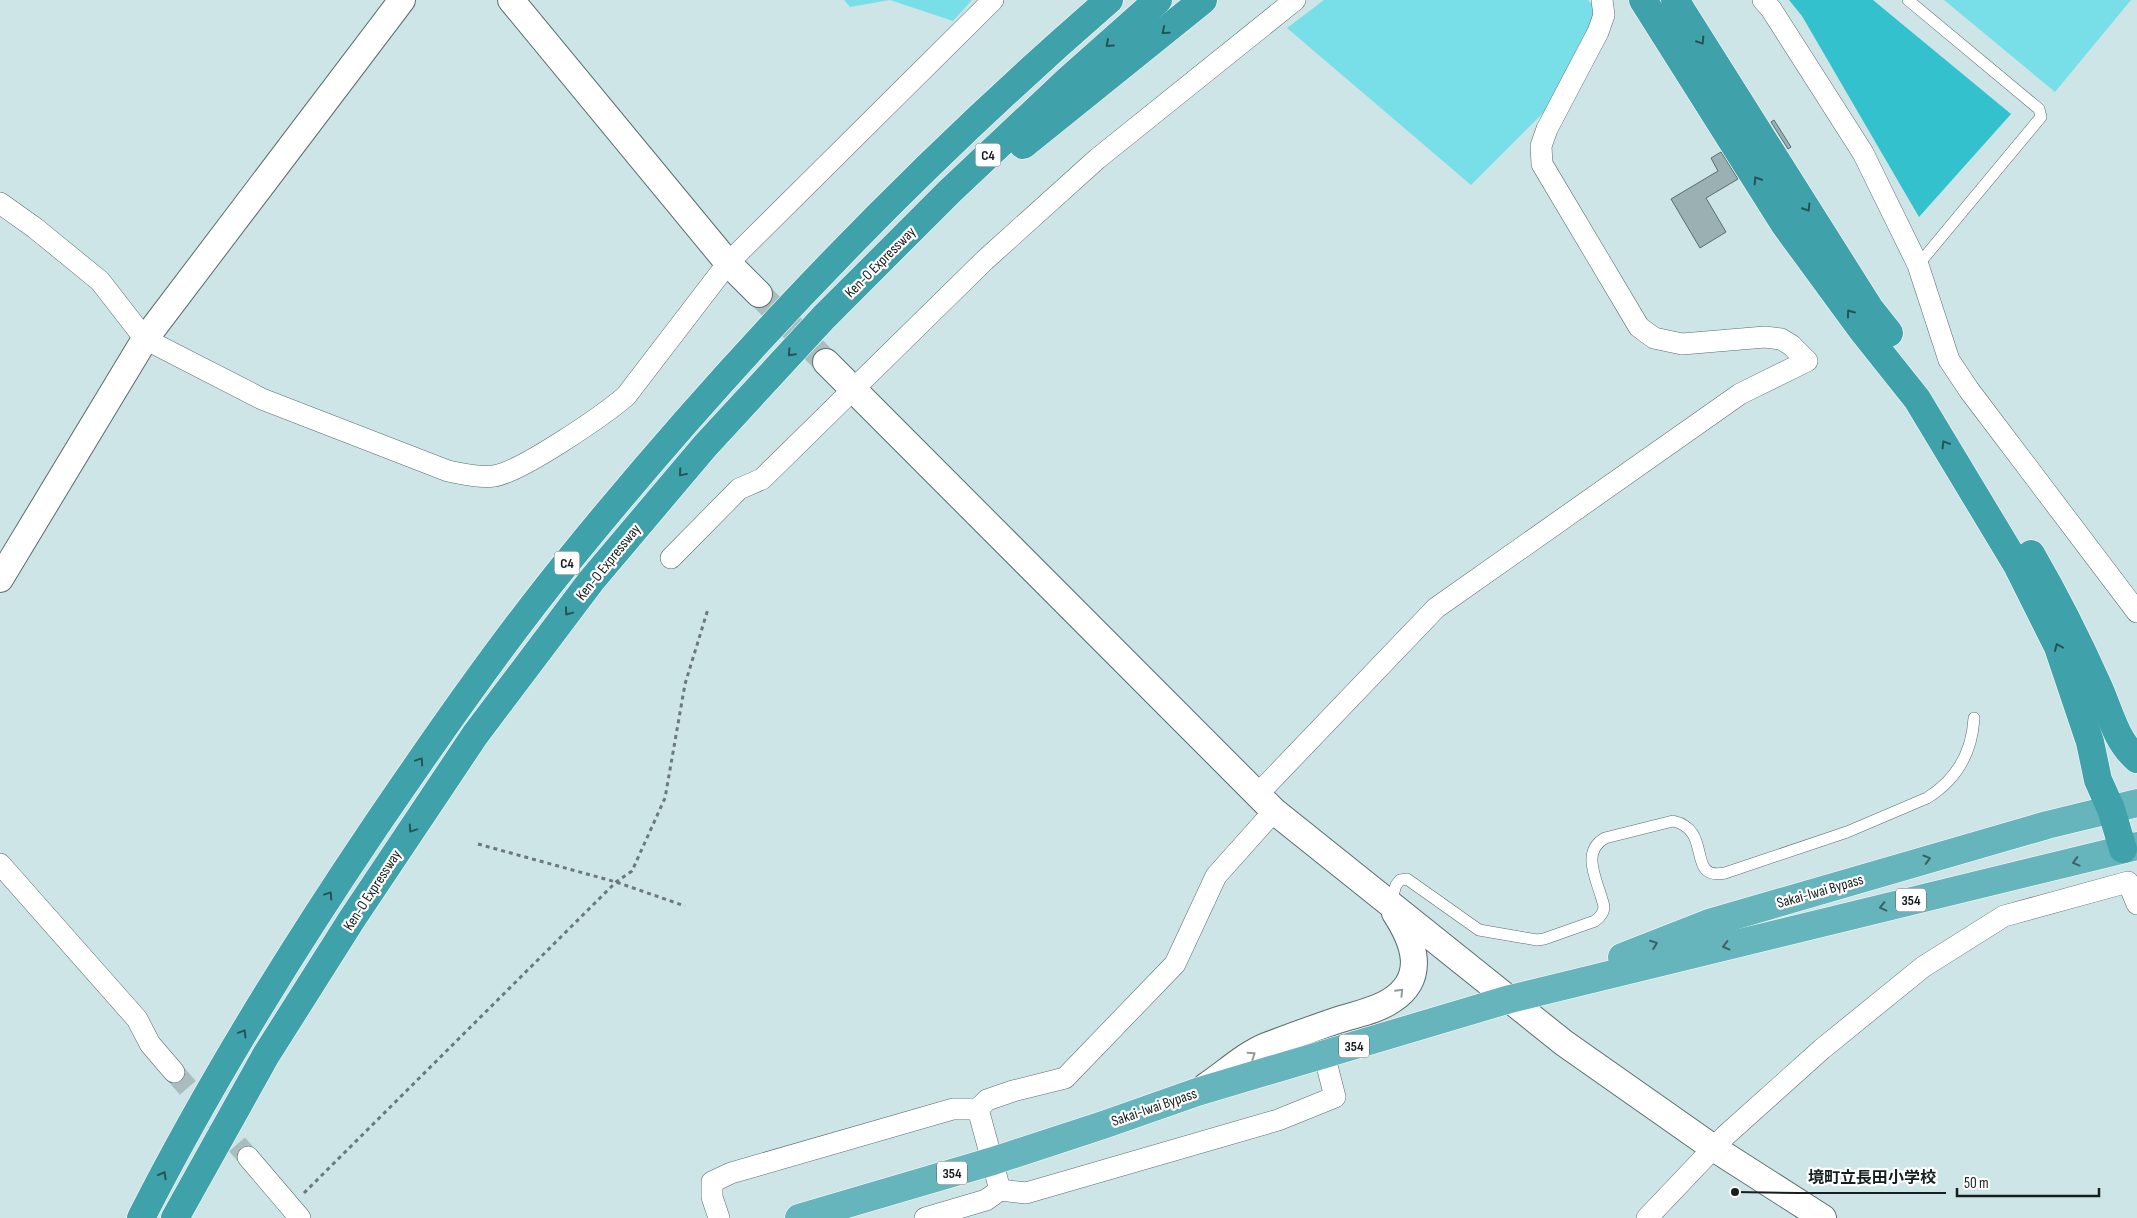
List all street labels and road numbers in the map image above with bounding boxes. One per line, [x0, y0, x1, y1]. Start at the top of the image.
road number: C4 [976, 144, 1000, 166]
street label: Ken-O Expressway [841, 223, 920, 302]
street label: Ken-O Expressway [572, 520, 645, 604]
road number: C4 [554, 552, 580, 574]
street label: Ken-O Expressway [339, 846, 406, 934]
street label: Sakai-Iwai Bypass [1775, 870, 1866, 913]
road number: 354 [1896, 888, 1926, 912]
road number: 354 [1339, 1034, 1369, 1058]
street label: Sakai-Iwai Bypass [1109, 1084, 1199, 1131]
road number: 354 [937, 1162, 967, 1184]

